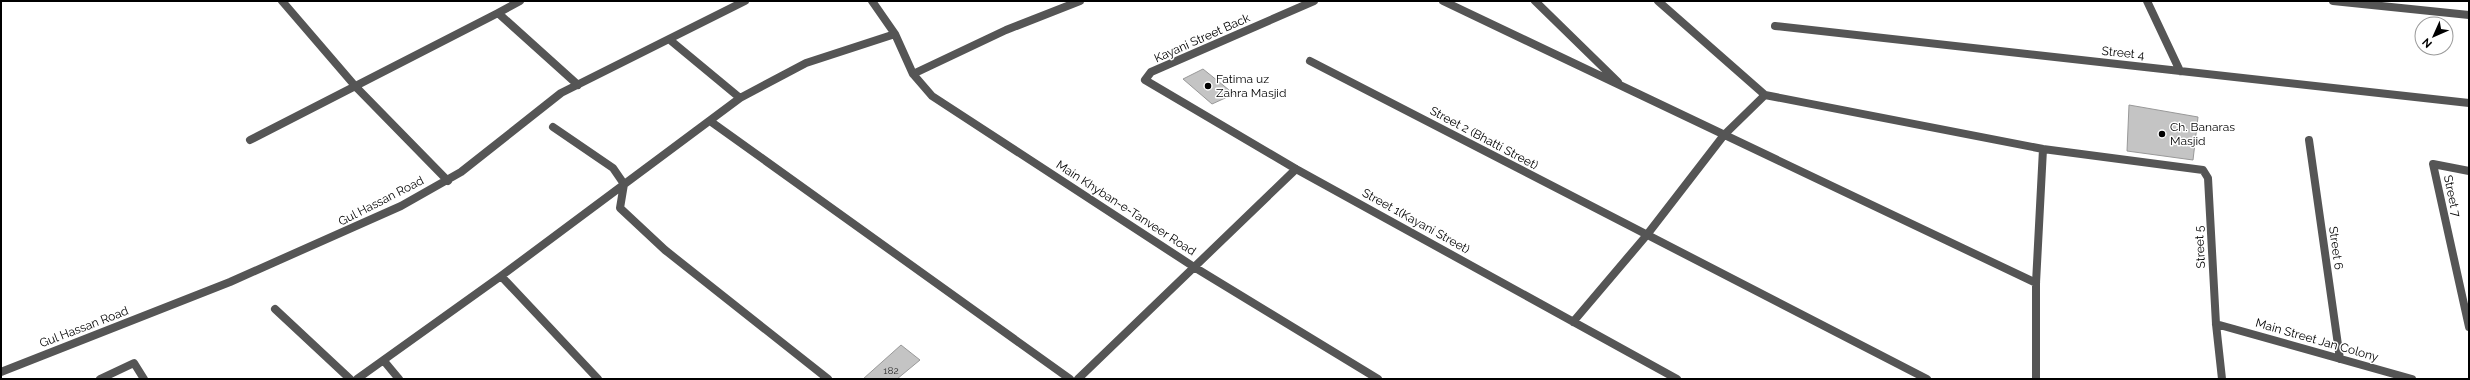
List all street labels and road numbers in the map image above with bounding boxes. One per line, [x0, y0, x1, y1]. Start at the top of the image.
street label: Kayani Street Back [1152, 10, 1253, 65]
street label: Street 4 [2101, 44, 2145, 62]
street label: Street 2 (Bhatti Street) [1427, 104, 1541, 172]
street label: Main Khyban-e-Tanveer Road [1054, 158, 1198, 258]
street label: Gul Hassan Road [336, 173, 426, 229]
street label: Street 7 [2441, 174, 2463, 219]
street label: Street 1(Kayani Street) [1360, 186, 1472, 256]
street label: Street 5 [2192, 225, 2208, 269]
street label: Street 6 [2326, 225, 2346, 271]
street label: Gul Hassan Road [38, 304, 130, 350]
street label: Main Street Jan Colony [2254, 316, 2380, 364]

